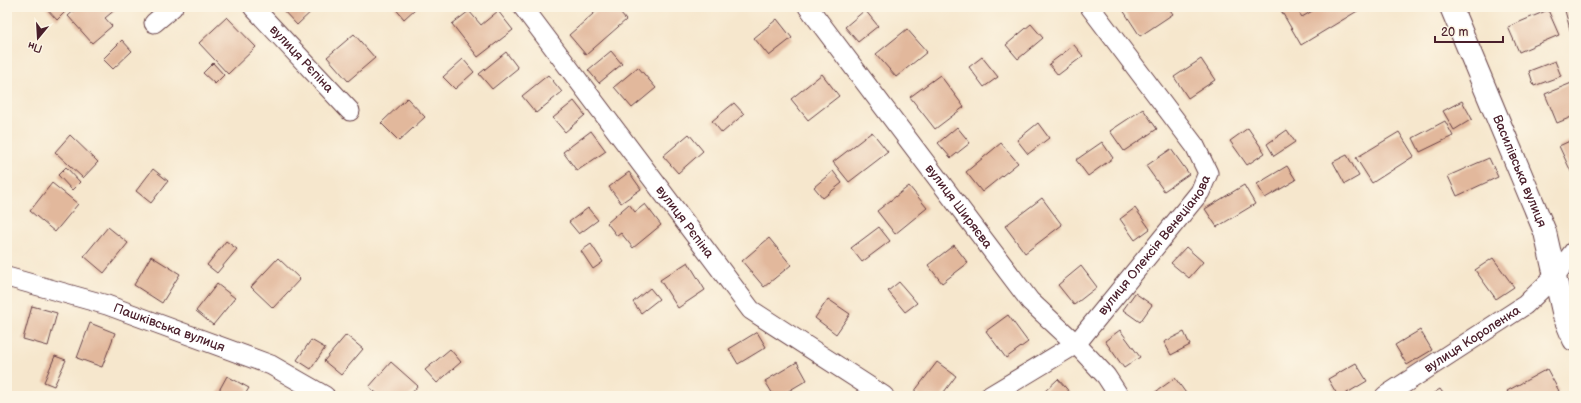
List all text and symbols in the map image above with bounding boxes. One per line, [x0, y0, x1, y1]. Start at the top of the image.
north arrow [18, 18, 58, 58]
scale bar [1435, 18, 1503, 44]
street label: вулиця Рєпіна [266, 22, 337, 96]
text: 20 m [1441, 25, 1468, 40]
text: Пн [26, 39, 44, 55]
street label: Василівська вулиця [1489, 113, 1550, 230]
street label: вулиця Ширяєва [922, 161, 996, 252]
street label: вулиця Олексія Венеціанова [1095, 173, 1214, 319]
street label: вулиця Рєпіна [652, 183, 717, 262]
street label: Пашківська вулиця [111, 300, 227, 355]
street label: вулиця Короленка [1421, 302, 1524, 376]

